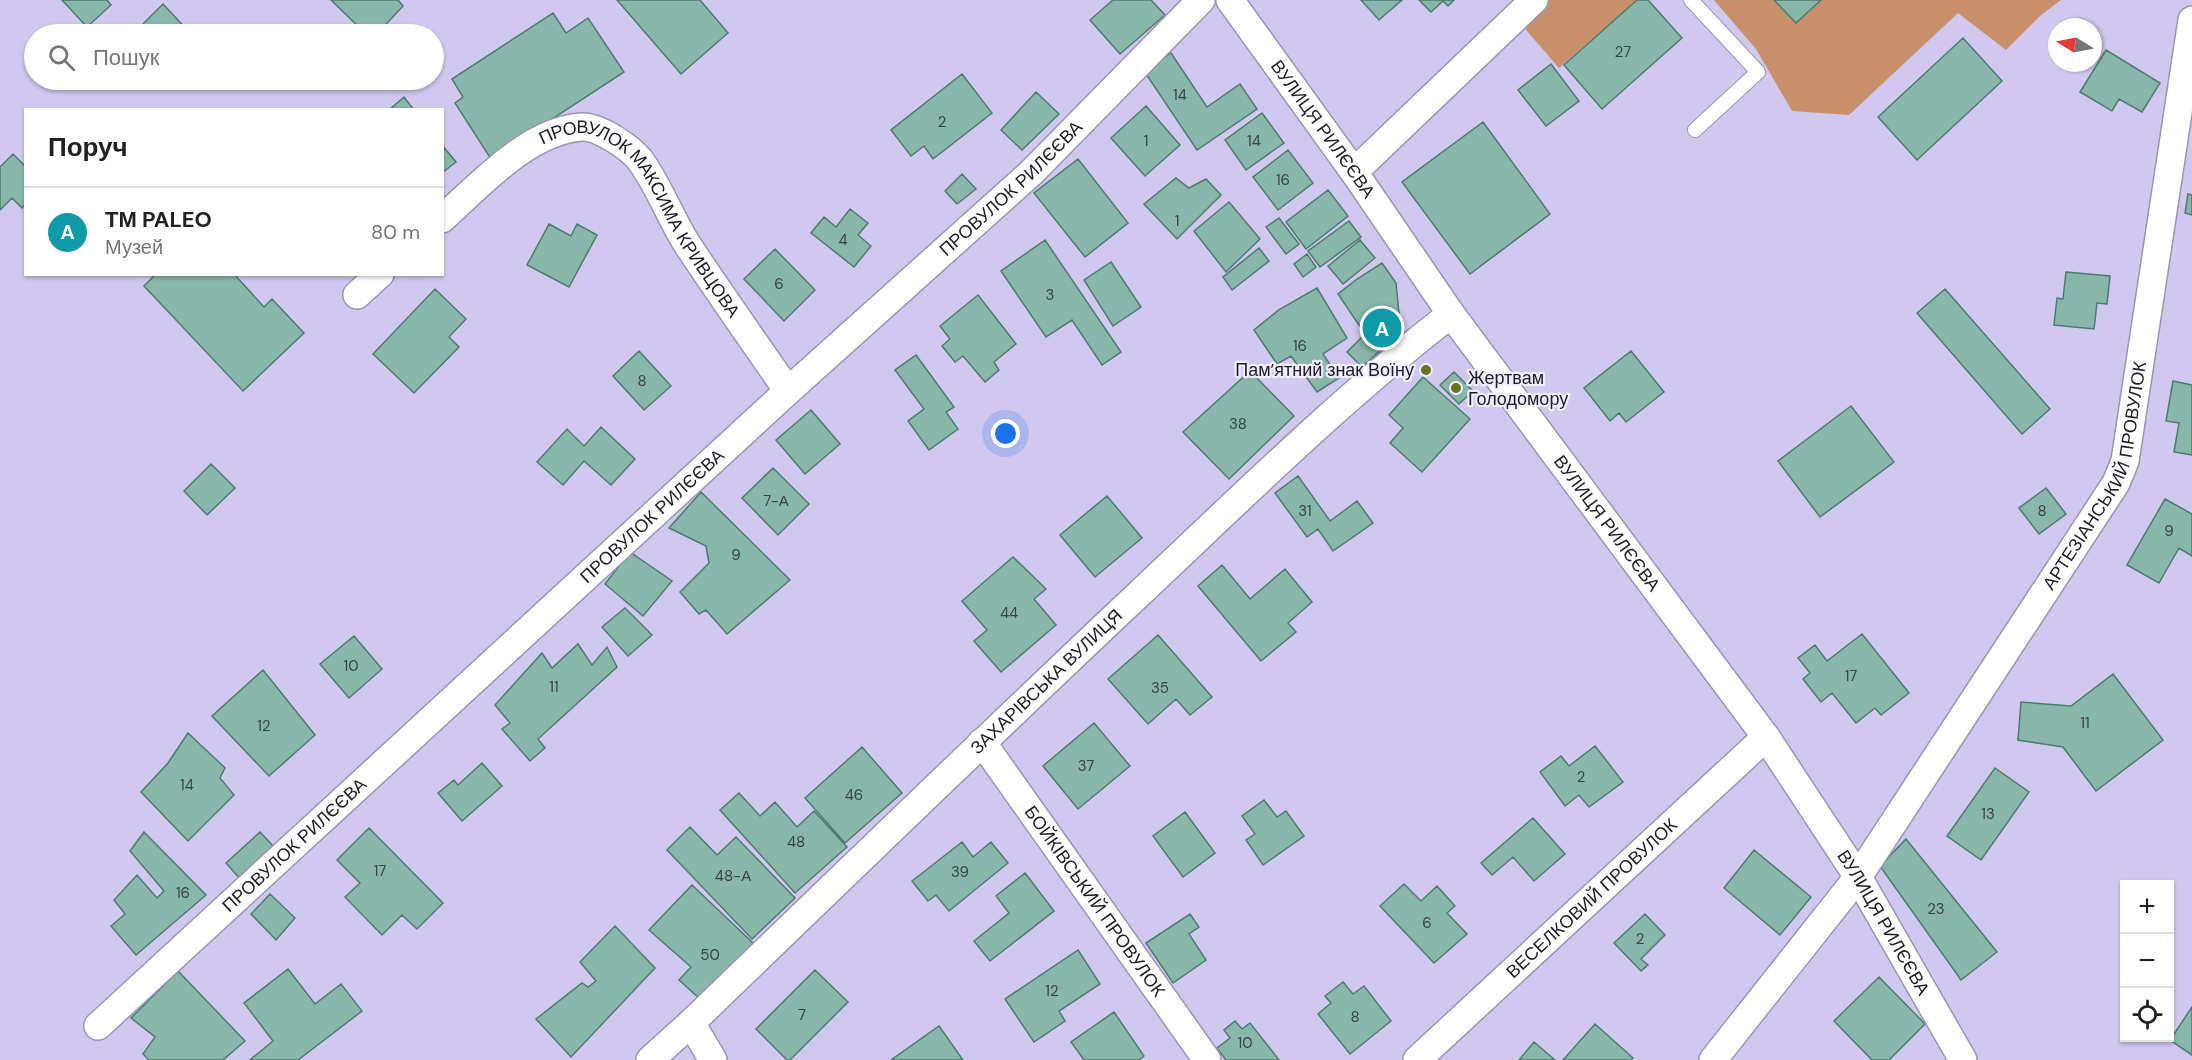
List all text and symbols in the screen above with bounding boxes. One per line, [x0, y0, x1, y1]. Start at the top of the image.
north arrow [2048, 18, 2102, 72]
search box [24, 24, 444, 90]
icon: search [45, 41, 78, 74]
house number: 27 [1615, 42, 1631, 62]
text: Пошук [93, 43, 159, 72]
street label: ВУЛИЦЯ РИЛЄЄВА [1265, 55, 1380, 203]
house number: 14 [1173, 85, 1187, 105]
house number: 2 [938, 112, 946, 132]
street label: ПРОВУЛОК МАКСИМА КРИВЦОВА [535, 115, 745, 322]
street label: ПРОВУЛОК РИЛЄЄВА [934, 115, 1088, 261]
text: Поруч [48, 130, 128, 164]
house number: 1 [1144, 131, 1148, 151]
house number: 14 [1247, 131, 1261, 151]
house number: 16 [1276, 170, 1290, 190]
text: ТМ PALEO [105, 205, 212, 234]
house number: 1 [1175, 211, 1179, 231]
text: A [60, 219, 75, 245]
text: 80 m [371, 219, 420, 245]
house number: 4 [838, 230, 848, 250]
text: Музей [105, 234, 163, 260]
house number: 6 [774, 274, 784, 294]
house number: 3 [1046, 285, 1054, 305]
pin: A [1362, 306, 1402, 350]
house number: 16 [1293, 336, 1307, 356]
place label: Пам’ятний знак Воїну [1235, 358, 1414, 382]
street label: АРТЕЗІАНСЬКИЙ ПРОВУЛОК [2037, 359, 2152, 594]
marker: Пам’ятний знак Воїну [1419, 363, 1433, 377]
place label: Жертвам Голодомору [1468, 366, 1568, 411]
house number: 8 [637, 371, 647, 391]
marker: Жертвам Голодомору [1449, 381, 1463, 395]
house number: 38 [1229, 414, 1247, 434]
your location [991, 419, 1020, 448]
street label: ПРОВУЛОК РИЛЄЄВА [575, 444, 729, 589]
street label: ВУЛИЦЯ РИЛЄЄВА [1548, 450, 1666, 596]
house number: 7-А [763, 491, 789, 511]
house number: 31 [1298, 501, 1312, 521]
house number: 8 [2037, 501, 2047, 521]
house number: 9 [2164, 521, 2174, 541]
house number: 9 [731, 545, 741, 565]
house number: 44 [1000, 603, 1018, 623]
street label: ЗАХАРІВСЬКА ВУЛИЦЯ [965, 604, 1127, 760]
house number: 10 [344, 656, 358, 676]
house number: 17 [1845, 666, 1857, 686]
house number: 11 [549, 677, 559, 697]
house number: 35 [1151, 678, 1169, 698]
house number: 11 [2080, 713, 2090, 733]
house number: 12 [257, 716, 271, 736]
house number: 37 [1078, 756, 1094, 776]
house number: 2 [1577, 767, 1585, 787]
street label: ПРОВУЛОК РИЛЄЄВА [217, 773, 372, 918]
house number: 14 [180, 775, 194, 795]
house number: 46 [845, 785, 863, 805]
street label: БОЙКІВСЬКИЙ ПРОВУЛОК [1019, 801, 1171, 1002]
house number: 13 [1981, 804, 1995, 824]
street label: ВЕСЕЛКОВИЙ ПРОВУЛОК [1501, 813, 1683, 984]
house number: 48 [787, 832, 805, 852]
street label: ВУЛИЦЯ РИЛЄЄВА [1831, 845, 1935, 999]
house number: 17 [374, 861, 386, 881]
house number: 39 [951, 862, 969, 882]
house number: 48-А [715, 866, 751, 886]
map controls [2120, 880, 2174, 1042]
button: + [2120, 880, 2174, 934]
house number: 16 [176, 883, 190, 903]
house number: 23 [1927, 899, 1945, 919]
house number: 6 [1422, 913, 1432, 933]
house number: 2 [1636, 929, 1644, 949]
button: − [2120, 934, 2174, 988]
house number: 50 [700, 945, 720, 965]
house number: 12 [1045, 981, 1059, 1001]
button: locate [2120, 988, 2174, 1042]
house number: 7 [798, 1005, 806, 1025]
house number: 8 [1350, 1007, 1360, 1027]
house number: 10 [1238, 1033, 1252, 1053]

